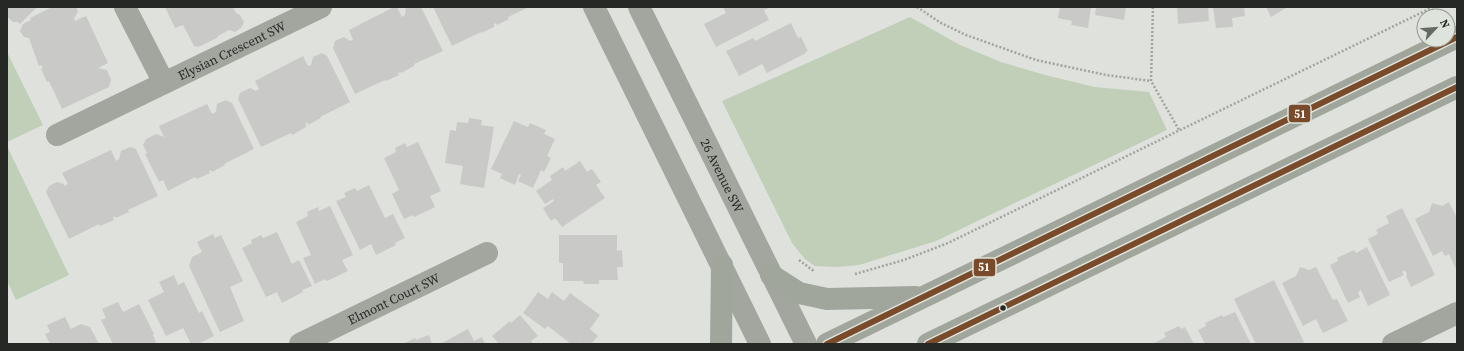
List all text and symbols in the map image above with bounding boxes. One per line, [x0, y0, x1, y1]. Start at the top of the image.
north arrow [1416, 8, 1456, 48]
street label: Elysian Crescent SW [175, 17, 289, 84]
text: N [1436, 17, 1453, 31]
line badge: 51 [1288, 104, 1311, 123]
text: 51 [1294, 107, 1306, 122]
street label: 26 Avenue SW [697, 136, 748, 216]
line badge: 51 [973, 258, 996, 277]
text: 51 [978, 260, 990, 275]
street label: Elmont Court SW [345, 269, 443, 329]
unlabelled marker [998, 303, 1008, 313]

